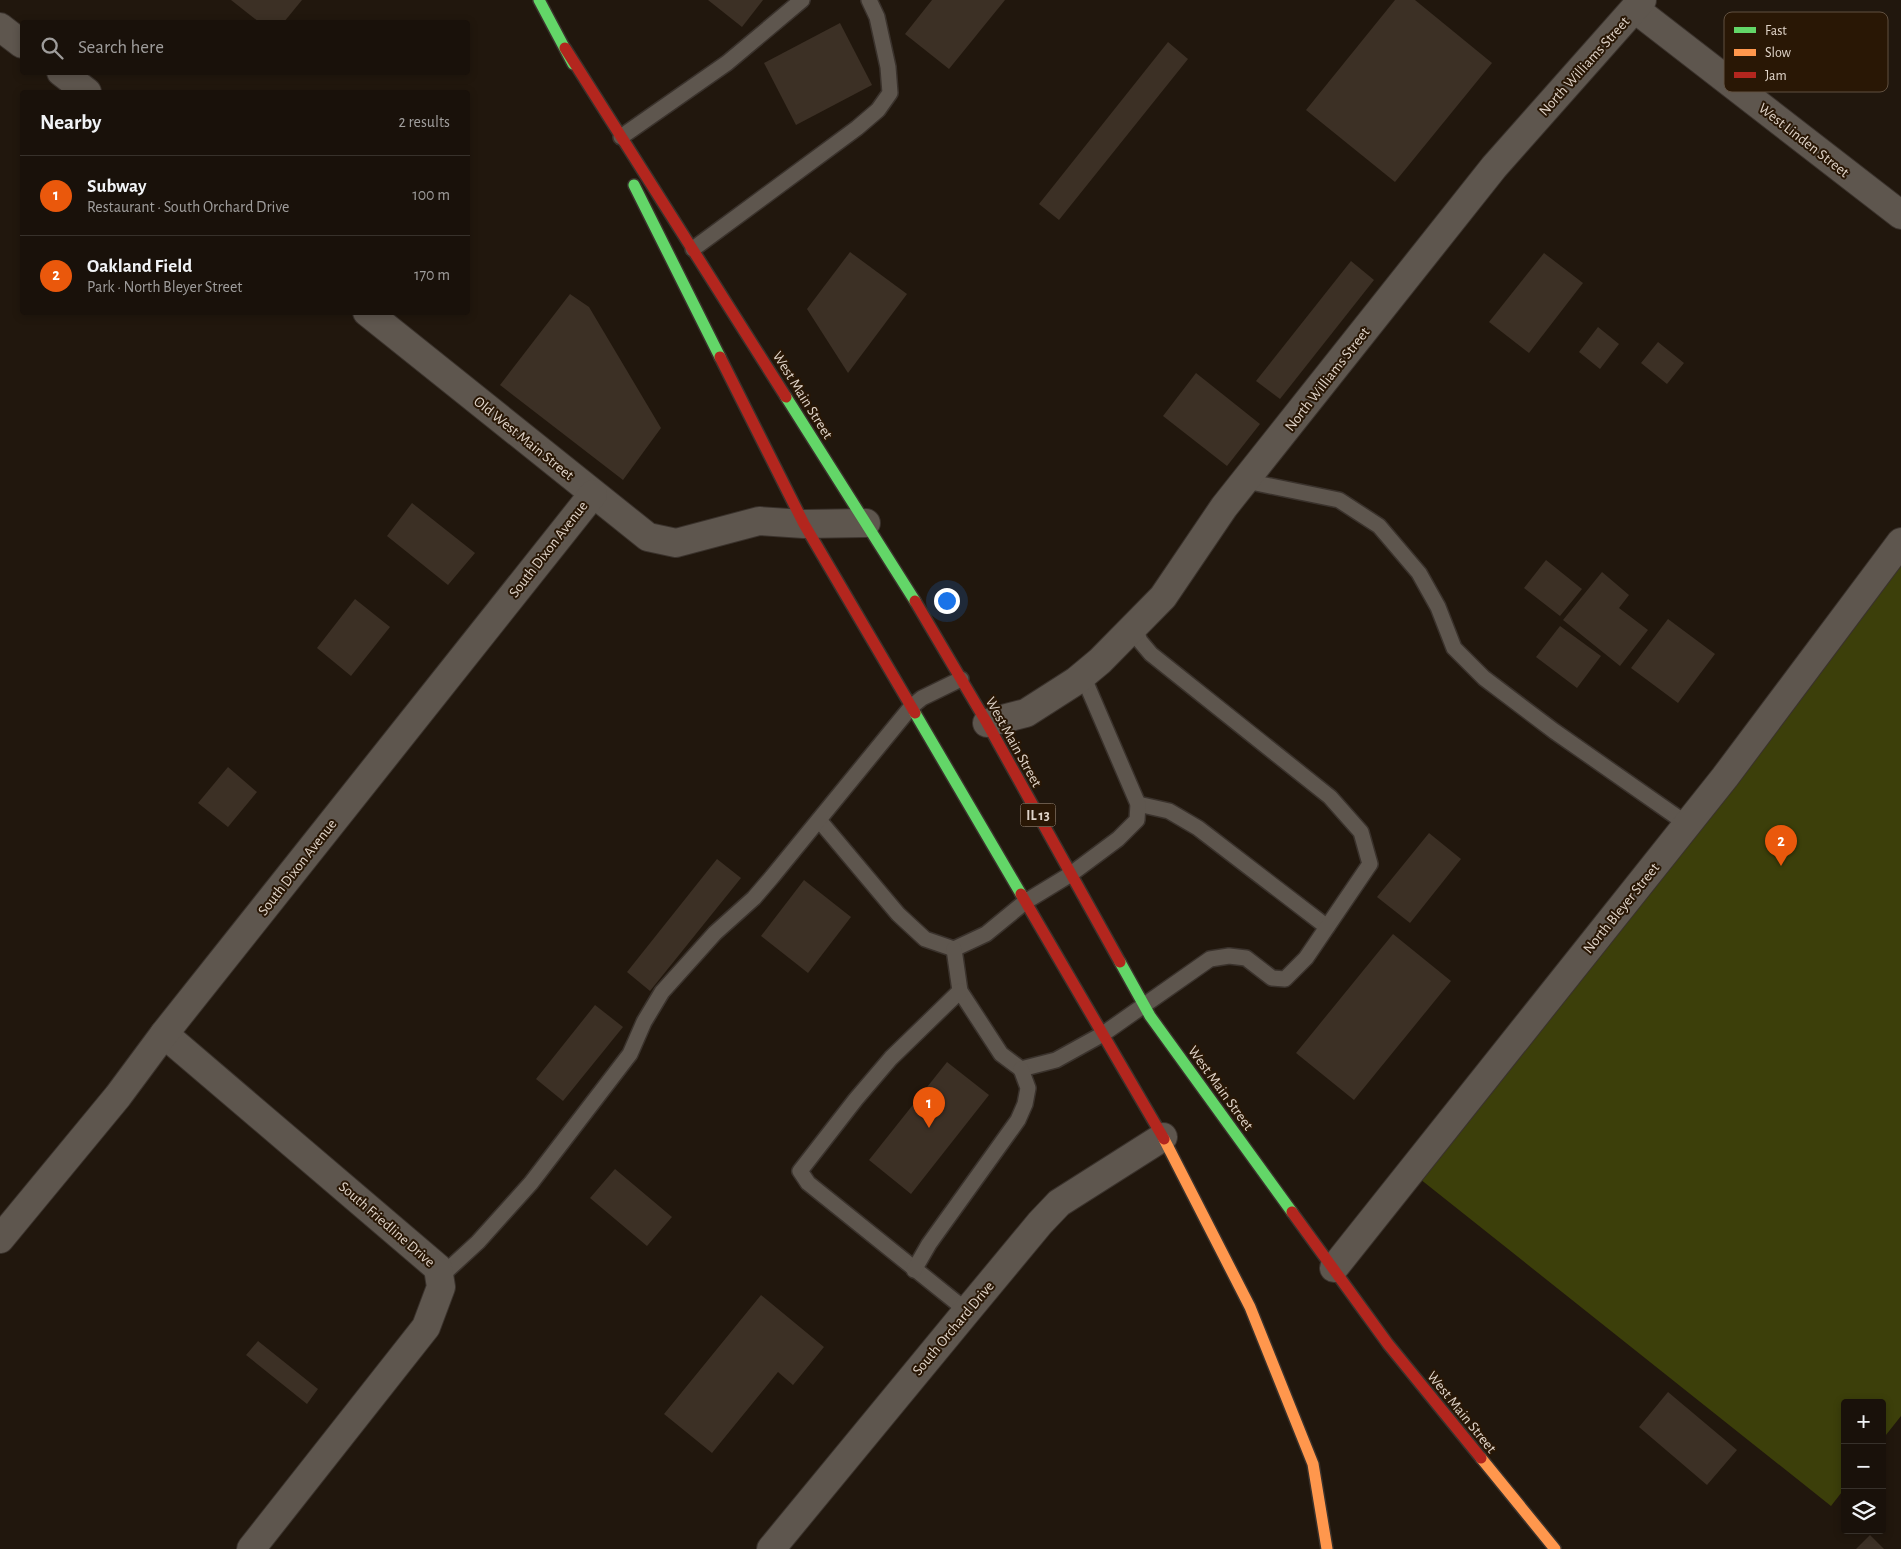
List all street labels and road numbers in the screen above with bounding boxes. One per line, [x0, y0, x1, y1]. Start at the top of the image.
street label: North Williams Street [1536, 14, 1633, 119]
street label: West Linden Street [1756, 101, 1852, 180]
street label: North Williams Street [1282, 324, 1373, 434]
street label: West Main Street [770, 349, 836, 442]
street label: Old West Main Street [471, 394, 577, 483]
street label: South Dixon Avenue [506, 498, 591, 600]
street label: West Main Street [983, 695, 1045, 790]
road number: IL 13 [1020, 804, 1056, 826]
street label: South Dixon Avenue [255, 816, 340, 918]
street label: North Bleyer Street [1580, 860, 1662, 956]
street label: West Main Street [1185, 1043, 1256, 1133]
street label: South Friedline Drive [336, 1179, 438, 1270]
street label: South Orchard Drive [910, 1278, 997, 1378]
street label: West Main Street [1424, 1369, 1499, 1456]

